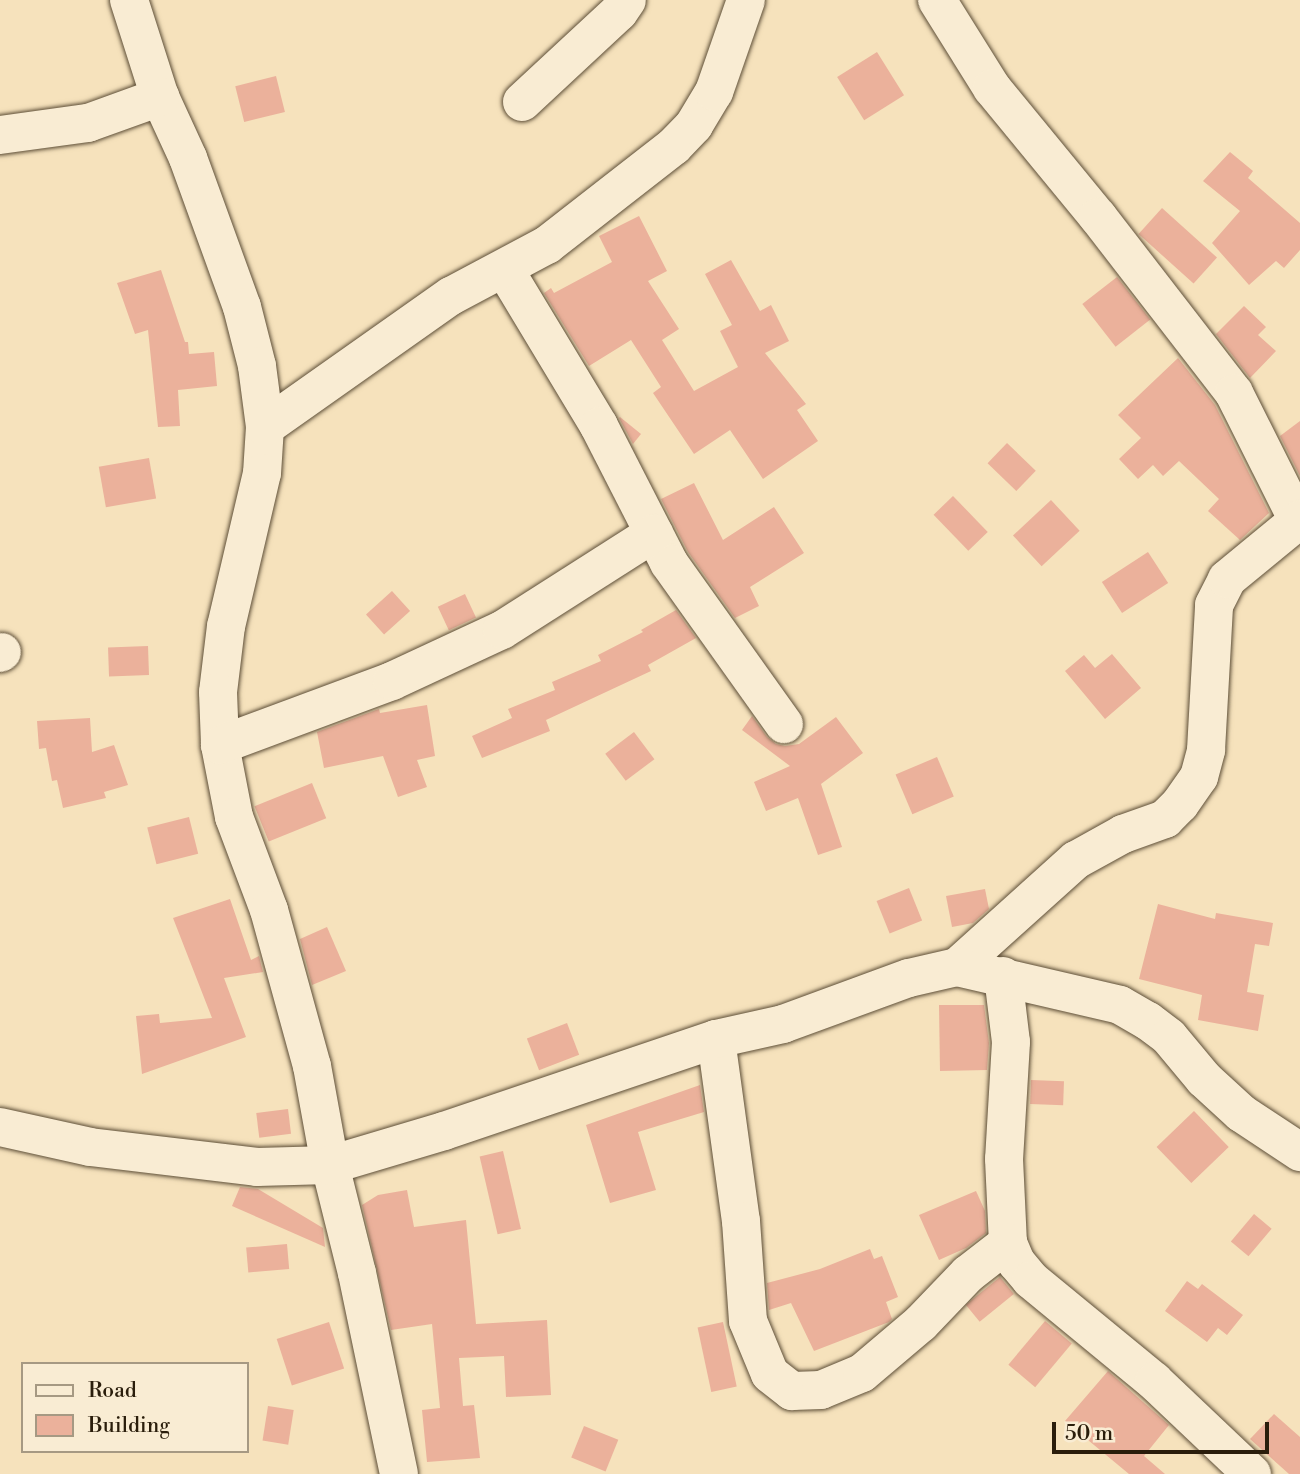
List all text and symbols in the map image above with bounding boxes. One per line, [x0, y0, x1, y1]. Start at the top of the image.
legend [21, 1362, 248, 1453]
text: Road [88, 1378, 137, 1404]
scale bar [1055, 1408, 1272, 1452]
text: Building [88, 1413, 170, 1439]
text: 50 m [1065, 1421, 1113, 1447]

